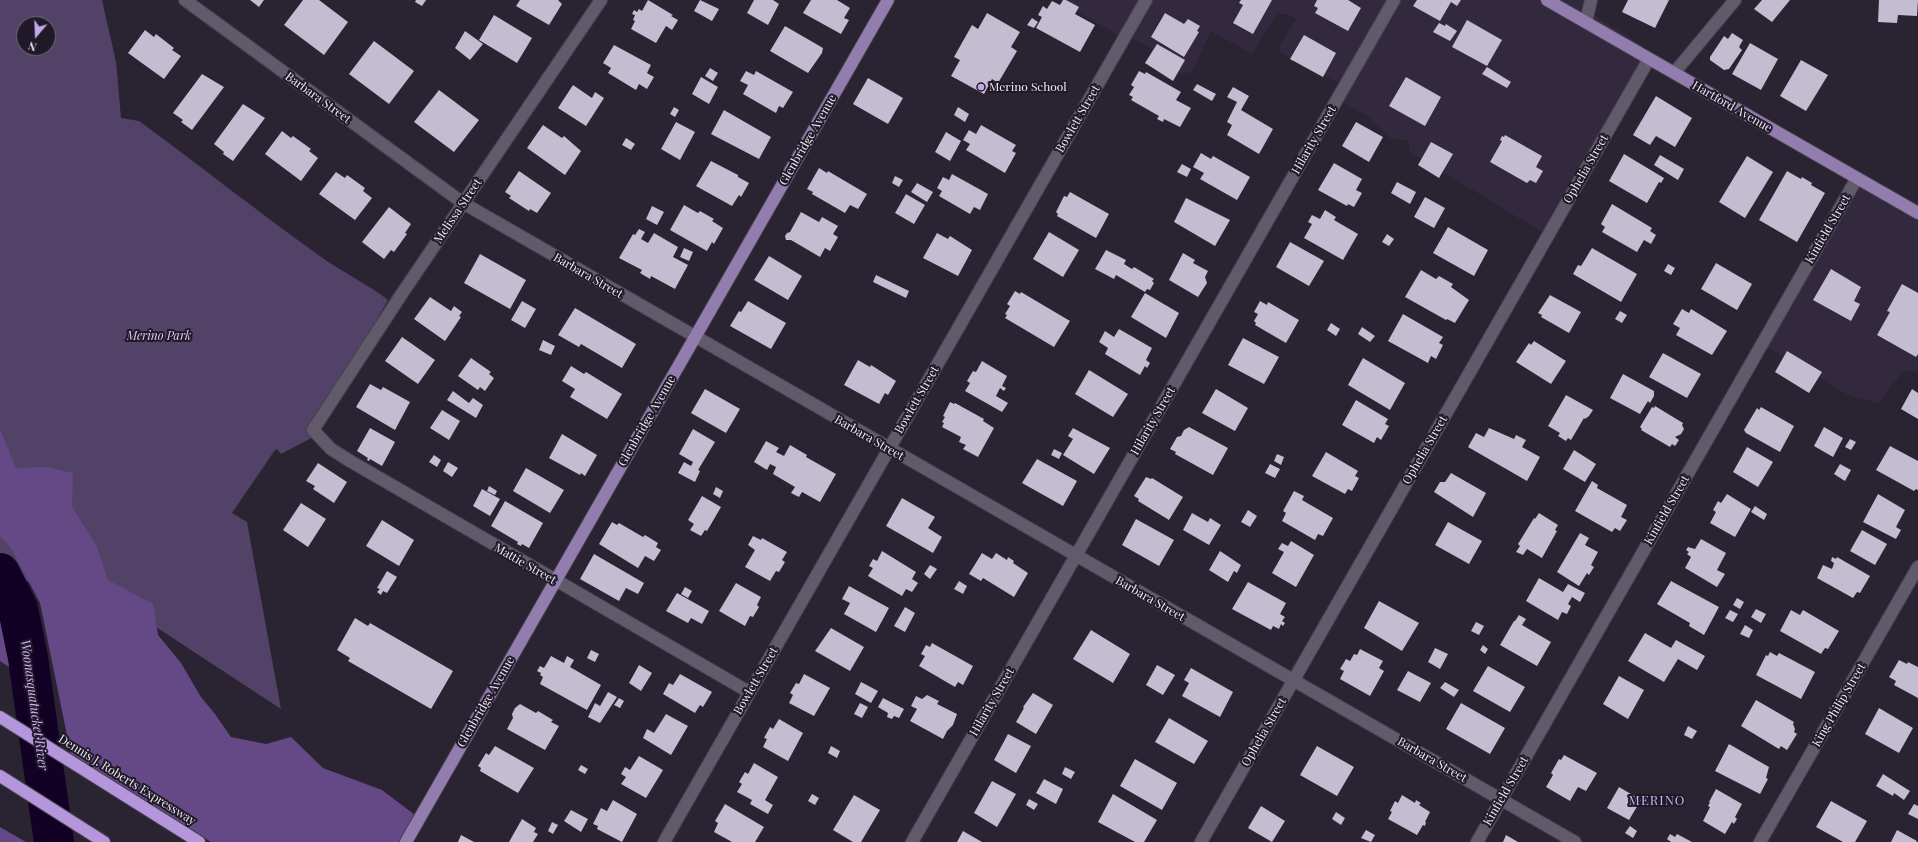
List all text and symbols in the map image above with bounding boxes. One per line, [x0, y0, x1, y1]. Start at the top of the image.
north arrow [16, 16, 56, 56]
text: N [26, 38, 38, 55]
street label: Barbara Street [282, 69, 354, 127]
street label: Hartford Avenue [1690, 78, 1774, 136]
place label: Merino School [989, 80, 1067, 94]
marker: Merino School [976, 82, 986, 92]
street label: Bowlett Street [1053, 83, 1103, 155]
street label: Glenbridge Avenue [776, 92, 840, 188]
street label: Hilarity Street [1289, 103, 1339, 177]
street label: Ophelia Street [1560, 132, 1612, 206]
street label: Melissa Street [431, 176, 485, 246]
street label: Kinfield Street [1802, 192, 1854, 266]
street label: Barbara Street [551, 250, 625, 302]
park label: Merino Park [127, 329, 191, 343]
street label: Bowlett Street [892, 364, 942, 436]
street label: Glenbridge Avenue [615, 373, 679, 469]
street label: Hilarity Street [1128, 384, 1178, 458]
street label: Barbara Street [832, 412, 906, 464]
street label: Ophelia Street [1399, 413, 1451, 487]
street label: Kinfield Street [1641, 473, 1693, 547]
street label: Mattie Street [491, 540, 559, 588]
street label: Barbara Street [1113, 573, 1187, 625]
water label: Woonasquatucket River [17, 639, 51, 771]
street label: Bowlett Street [731, 645, 781, 717]
street label: Glenbridge Avenue [454, 654, 518, 750]
street label: King Philip Street [1809, 661, 1869, 749]
street label: Hilarity Street [967, 665, 1017, 739]
street label: Ophelia Street [1238, 695, 1290, 769]
street label: Dennis J. Roberts Expressway [56, 732, 198, 828]
street label: Barbara Street [1395, 734, 1469, 786]
street label: Kinfield Street [1480, 754, 1532, 828]
district label: MERINO [1629, 793, 1685, 809]

